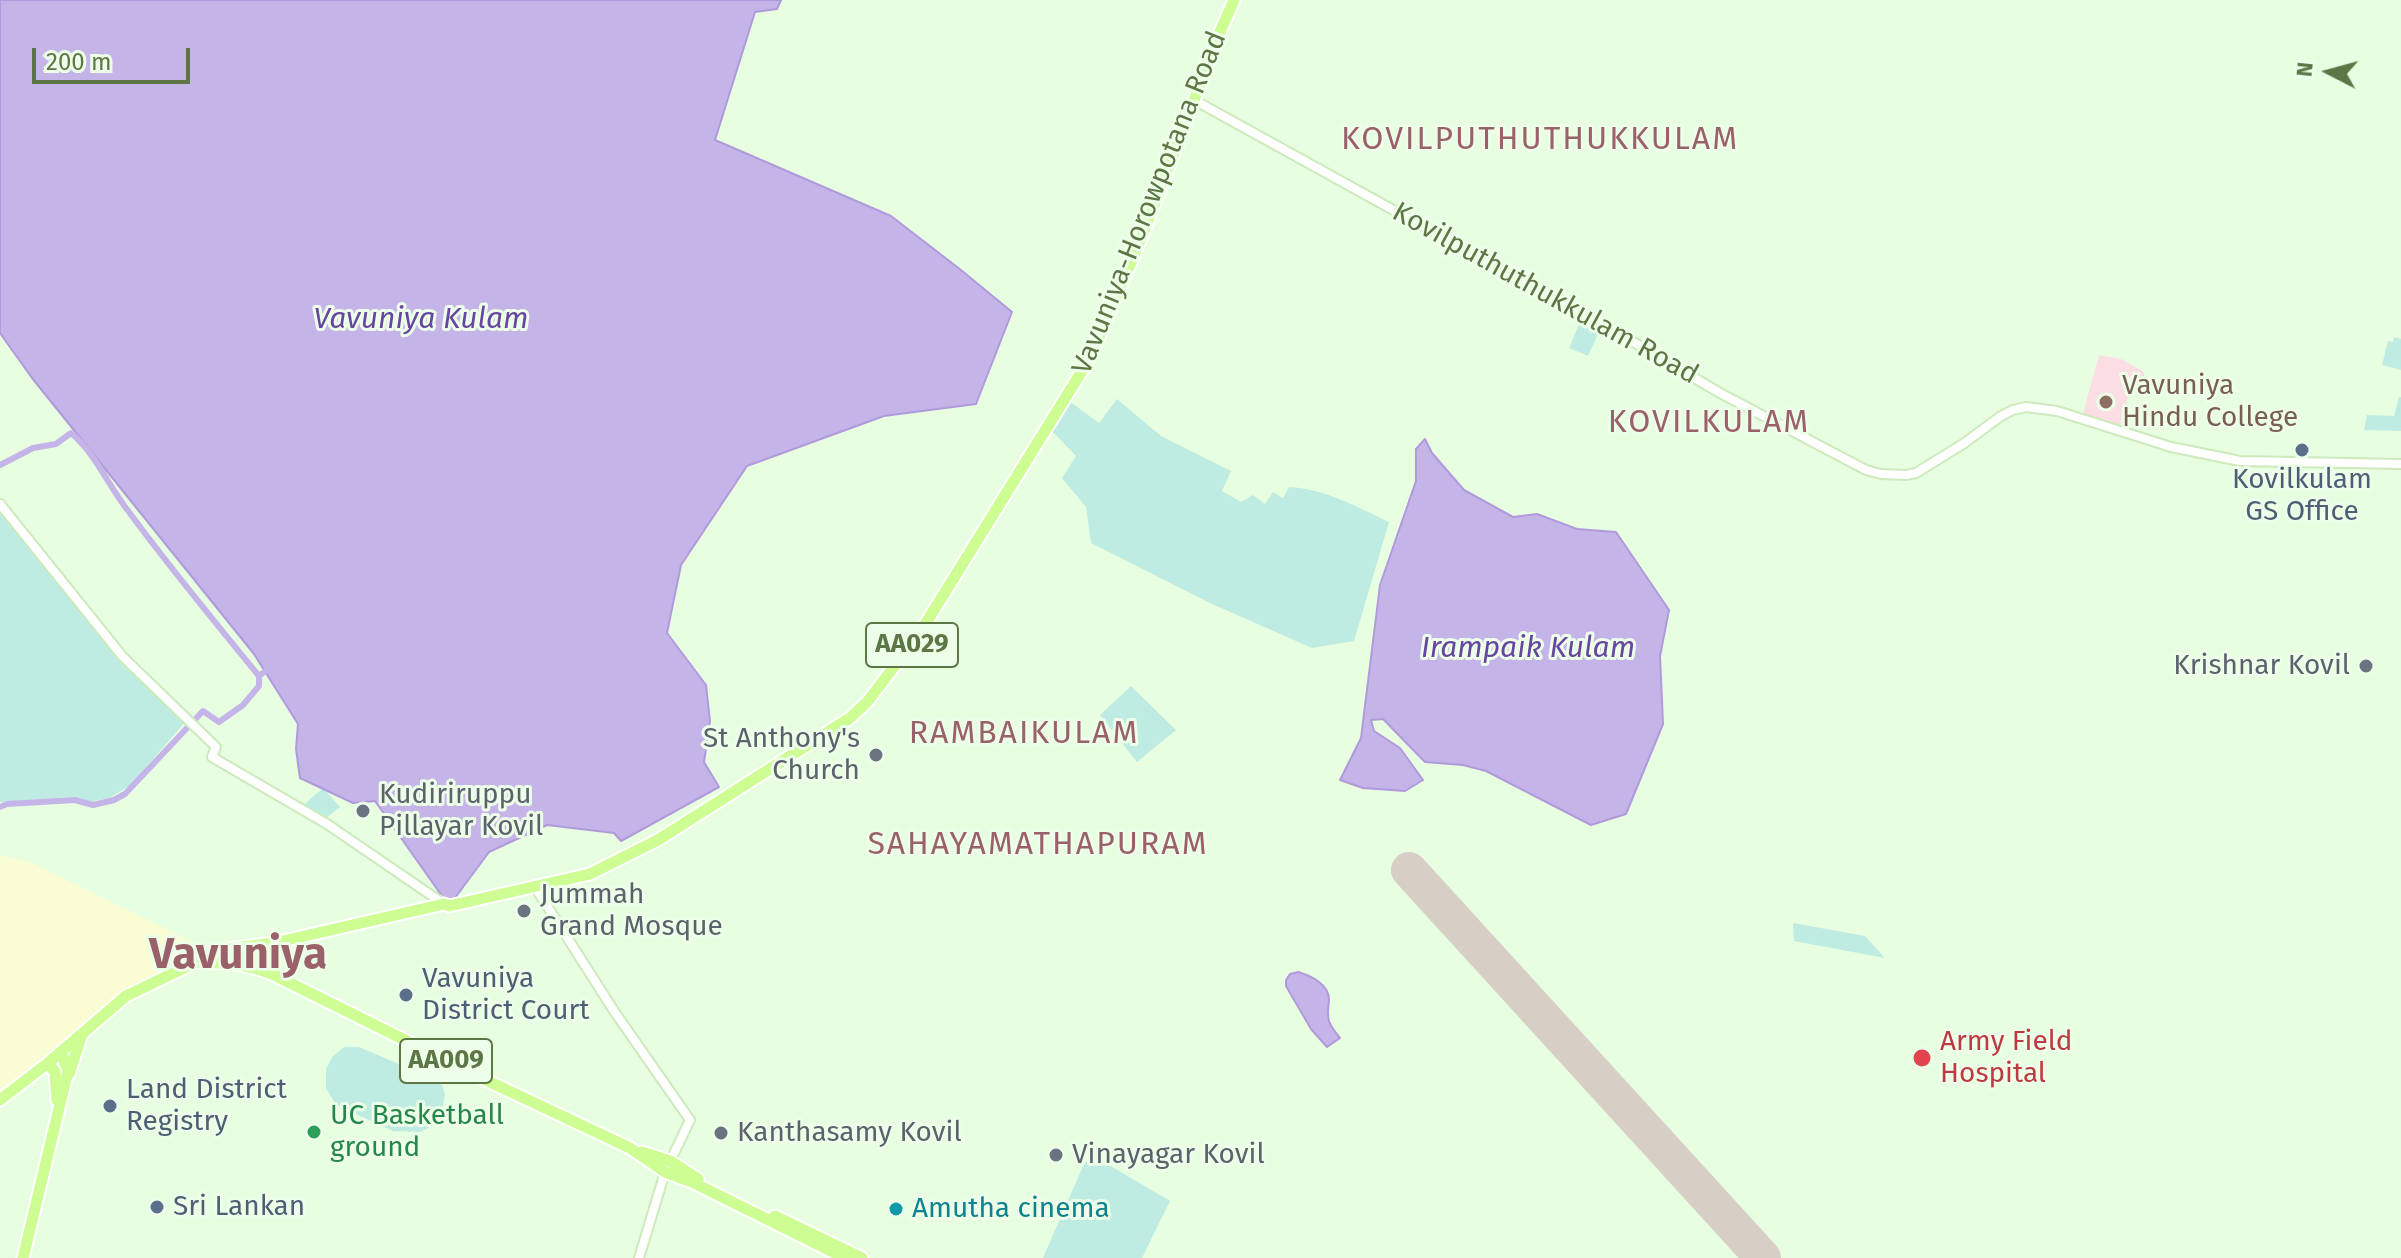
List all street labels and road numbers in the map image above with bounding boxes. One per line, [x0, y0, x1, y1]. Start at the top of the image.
street label: Vavuniya-Horowpotana Road [1066, 27, 1234, 379]
street label: Kovilputhuthukkulam Road [1386, 196, 1704, 392]
road number: AA029 [866, 623, 958, 667]
road number: AA009 [400, 1039, 492, 1083]

